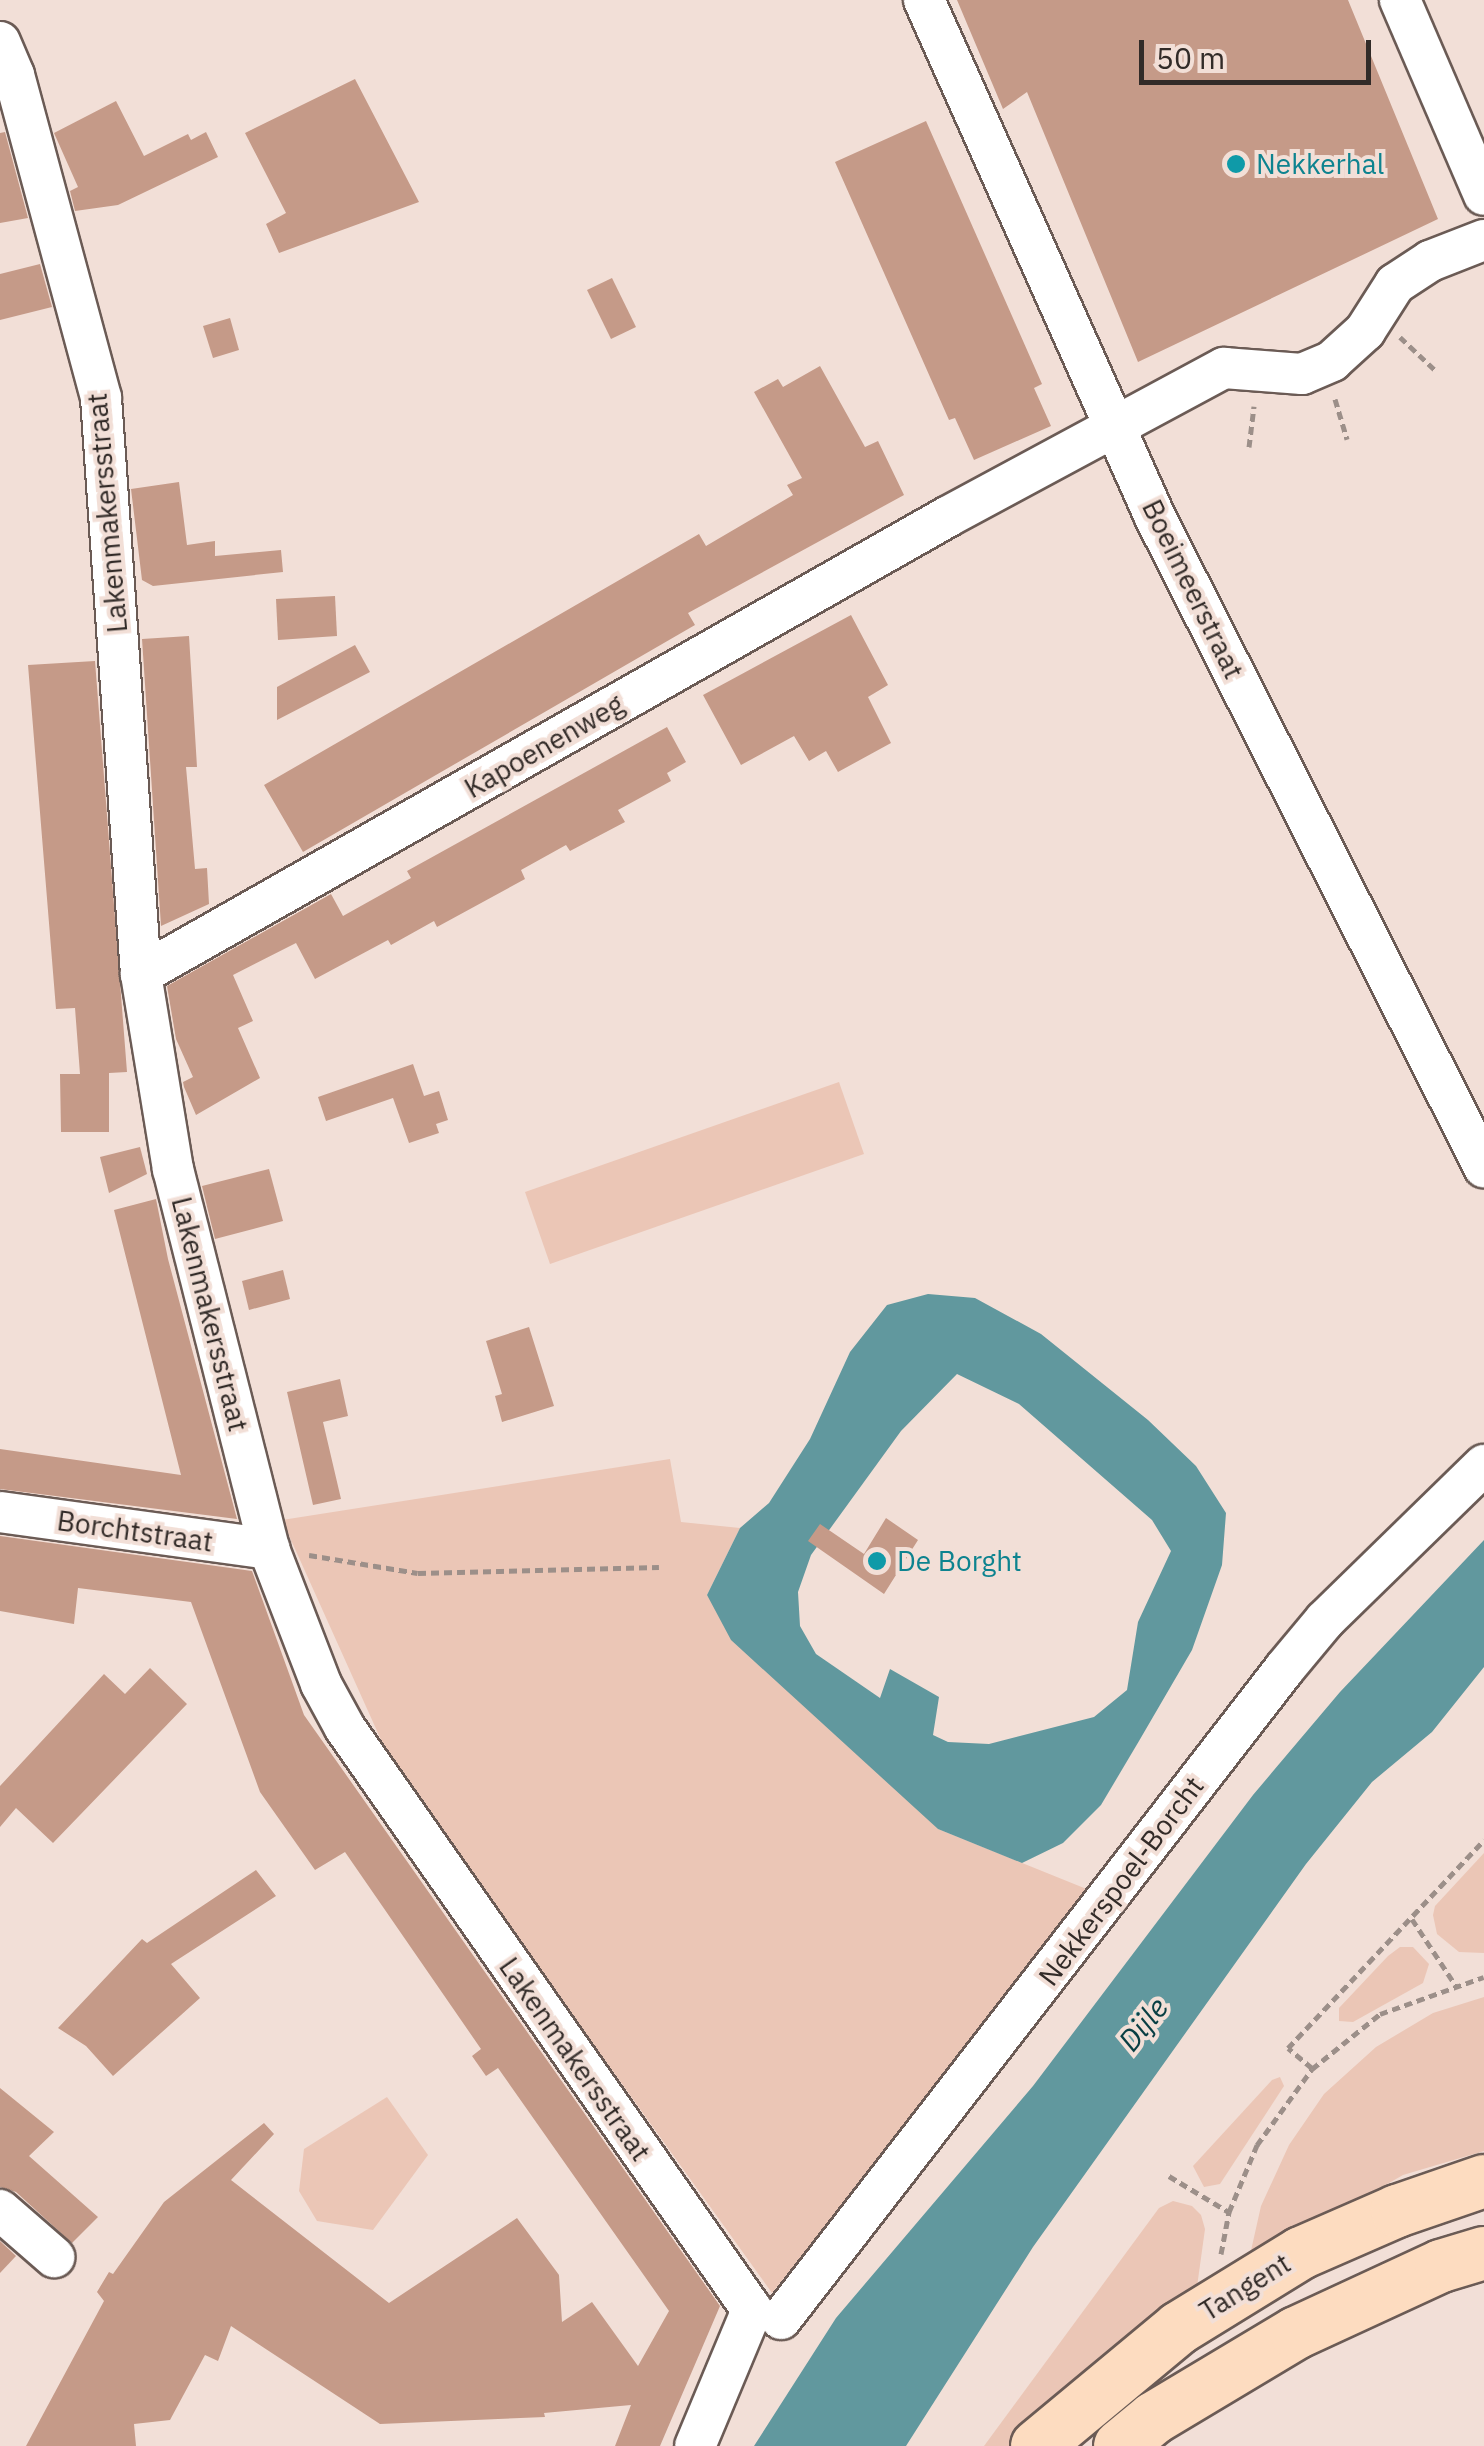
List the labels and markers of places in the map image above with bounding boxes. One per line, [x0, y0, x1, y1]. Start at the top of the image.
place label: Nekkerhal [1256, 147, 1384, 181]
marker: Nekkerhal [1225, 153, 1247, 175]
place label: De Borght [897, 1544, 1022, 1578]
marker: De Borght [866, 1550, 888, 1572]

